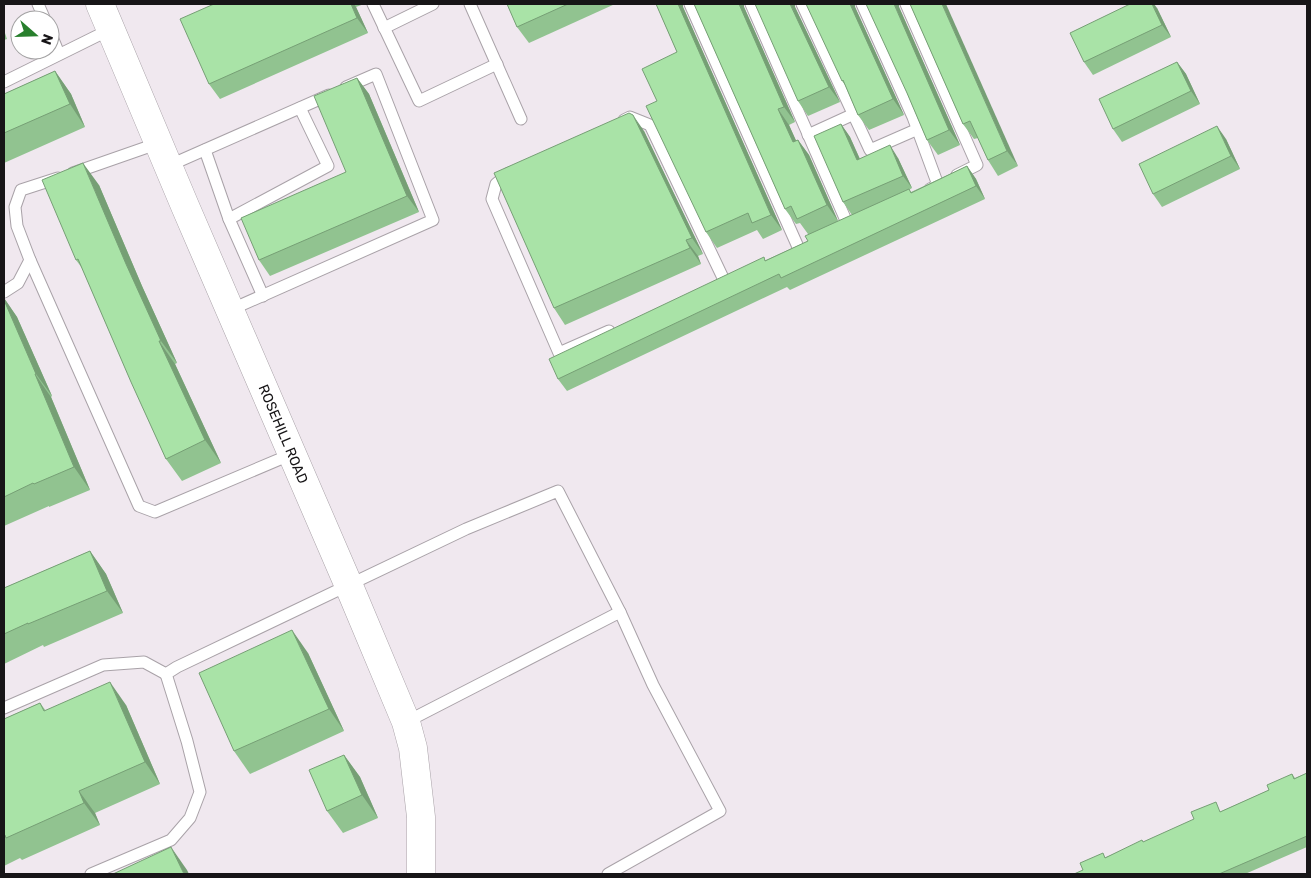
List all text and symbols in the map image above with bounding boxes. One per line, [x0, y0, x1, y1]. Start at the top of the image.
north arrow [10, 10, 60, 60]
text: N [37, 32, 56, 47]
street label: ROSEHILL ROAD [254, 382, 312, 486]

